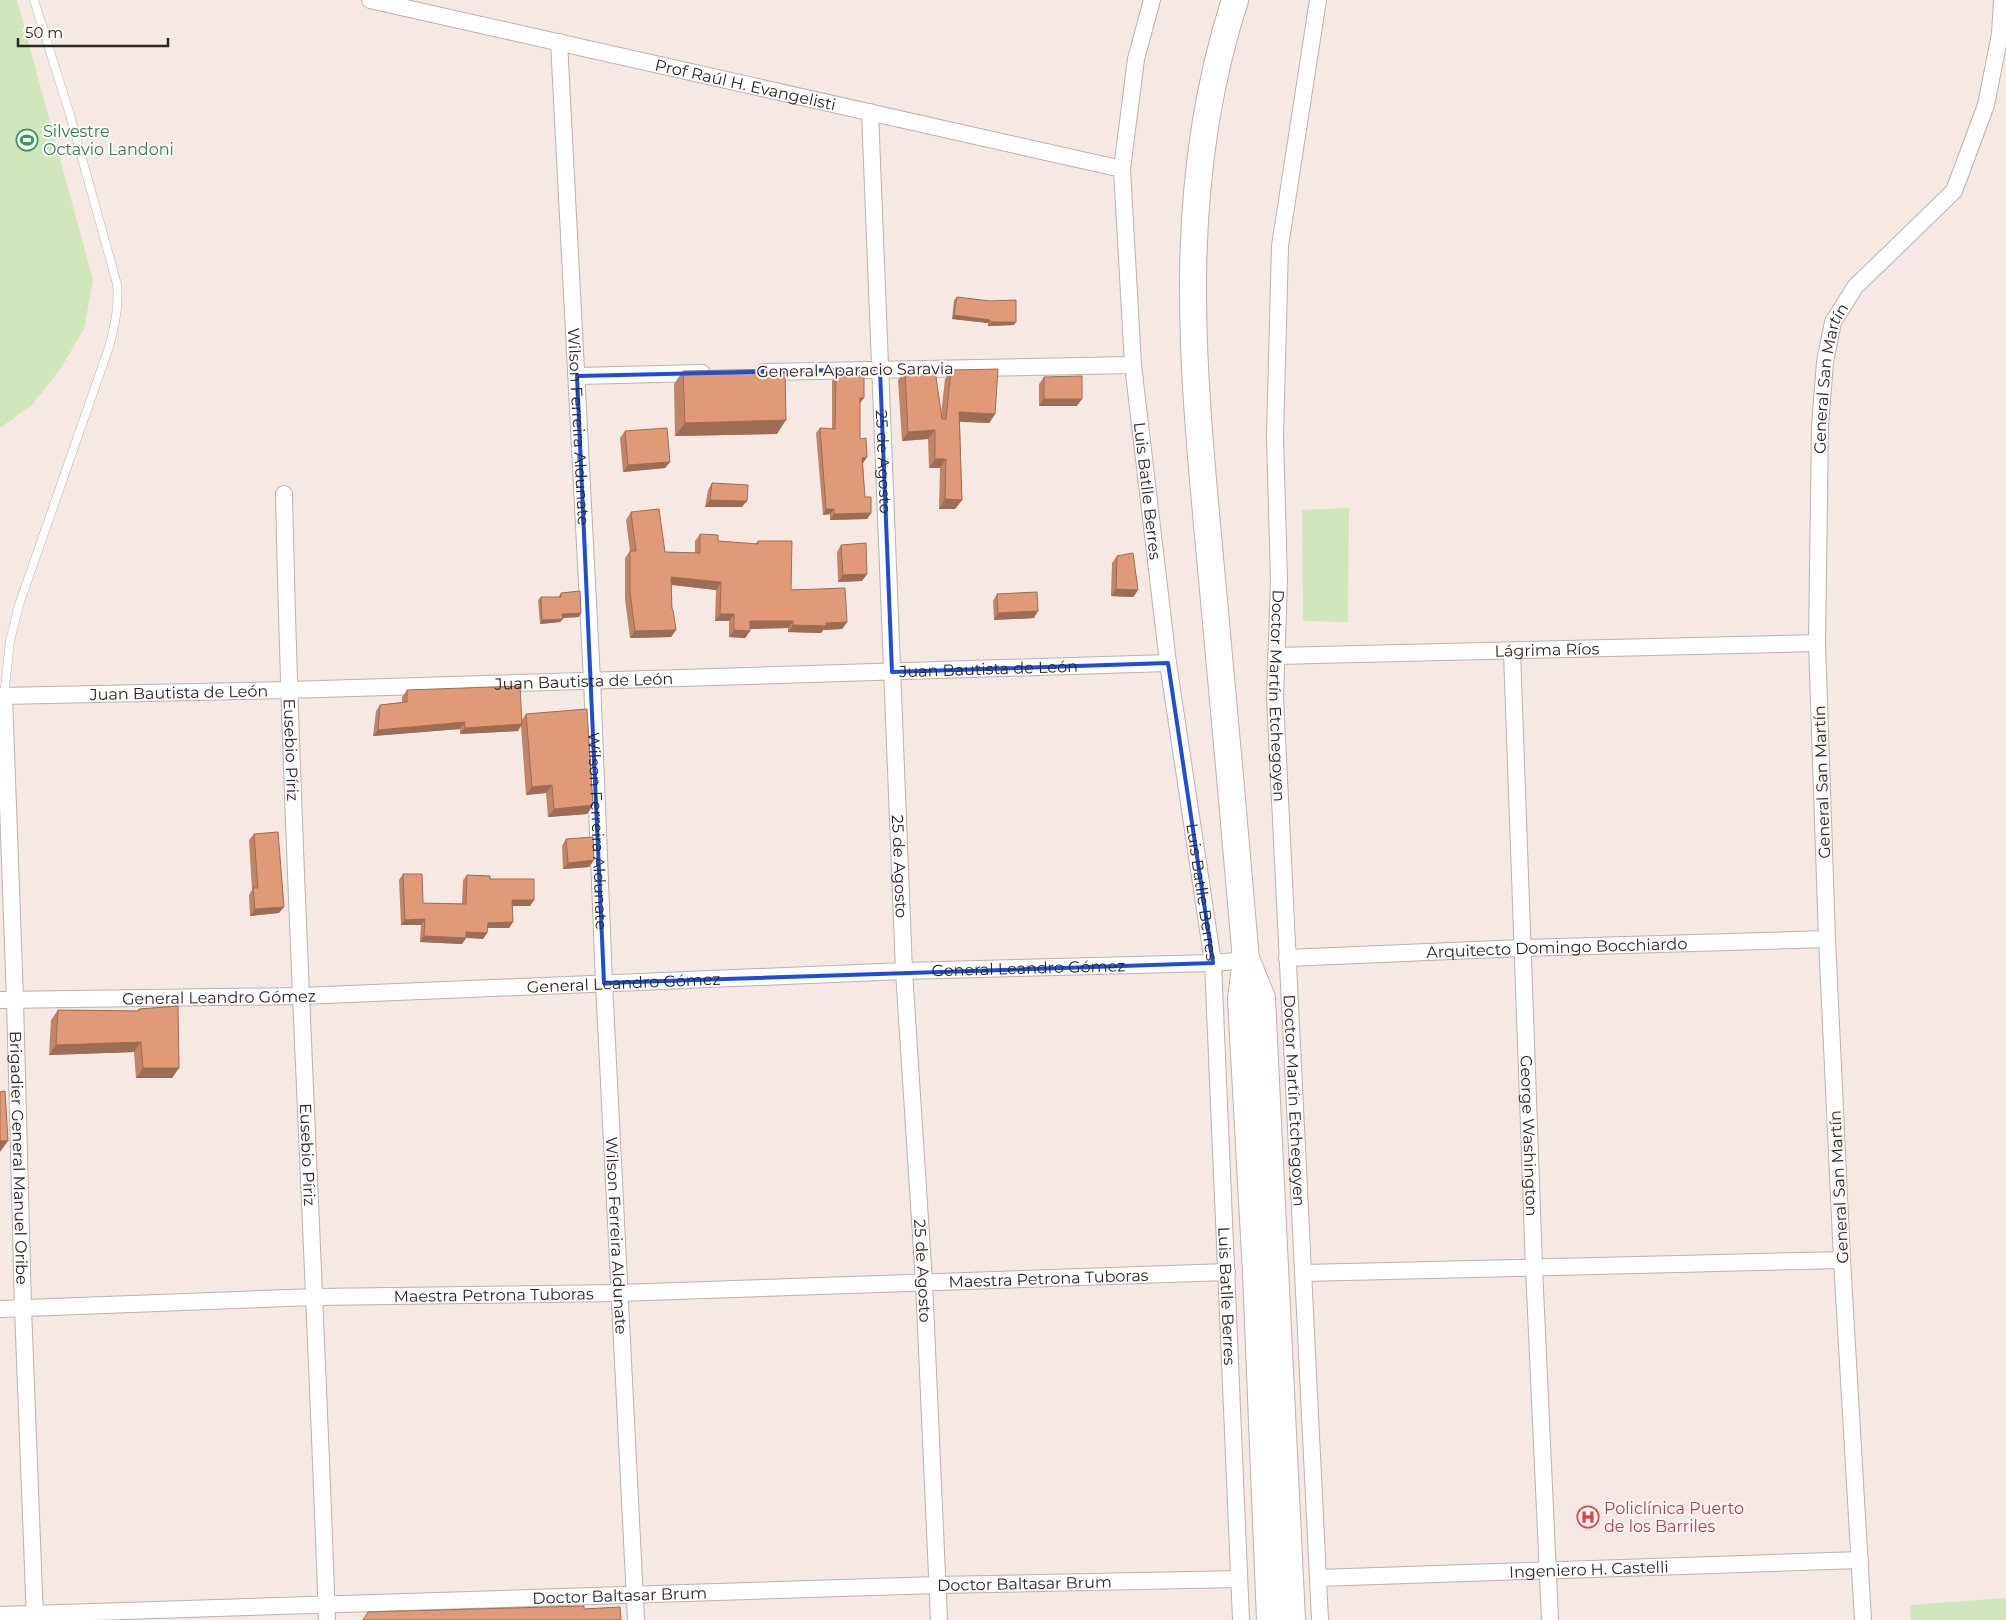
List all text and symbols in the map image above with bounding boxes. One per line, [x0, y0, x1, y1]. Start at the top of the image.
scale bar [18, 15, 168, 47]
text: 50 m [25, 23, 63, 42]
street label: Prof Raúl H. Evangelisti [653, 55, 838, 114]
place label: Silvestre Octavio Landoni [43, 122, 174, 159]
sports icon: Silvestre Octavio Landoni [15, 128, 39, 152]
street label: General San Martín [1810, 299, 1852, 454]
street label: Wilson Ferreira Aldunate [564, 327, 593, 526]
street label: General Aparacio Saravia [756, 359, 954, 381]
street label: 25 de Agosto [872, 410, 895, 514]
street label: Luis Batlle Berres [1130, 421, 1165, 561]
street label: Doctor Martín Etchegoyen [1265, 589, 1290, 802]
street label: Lágrima Ríos [1494, 639, 1600, 660]
street label: Juan Bautista de León [898, 656, 1078, 681]
street label: Juan Bautista de León [493, 669, 673, 693]
street label: Juan Bautista de León [88, 681, 268, 704]
street label: Eusebio Píriz [280, 698, 303, 802]
street label: General San Martín [1810, 705, 1834, 859]
street label: Wilson Ferreira Aldunate [585, 732, 611, 930]
street label: 25 de Agosto [888, 814, 911, 919]
street label: Luis Batlle Berres [1183, 822, 1222, 962]
street label: Arquitecto Domingo Bocchiardo [1426, 934, 1688, 962]
street label: General Leandro Gómez [931, 956, 1126, 980]
street label: General Leandro Gómez [526, 969, 721, 996]
street label: General Leandro Gómez [122, 986, 316, 1008]
street label: Doctor Martín Etchegoyen [1280, 994, 1309, 1207]
street label: Brigadier General Manuel Oribe [6, 1031, 32, 1285]
street label: George Washington [1517, 1055, 1542, 1217]
street label: Eusebio Píriz [296, 1103, 320, 1206]
street label: General San Martín [1825, 1110, 1853, 1264]
street label: Wilson Ferreira Aldunate [602, 1136, 631, 1335]
street label: 25 de Agosto [910, 1218, 935, 1323]
street label: Luis Batlle Berres [1215, 1226, 1240, 1366]
street label: Maestra Petrona Tuboras [948, 1265, 1149, 1291]
street label: Maestra Petrona Tuboras [394, 1284, 594, 1305]
place label: Policlínica Puerto de los Barriles [1604, 1499, 1744, 1536]
hospital icon: Policlínica Puerto de los Barriles [1576, 1505, 1600, 1529]
street label: Ingeniero H. Castelli [1509, 1557, 1669, 1581]
street label: Doctor Baltasar Brum [937, 1572, 1112, 1594]
street label: Doctor Baltasar Brum [532, 1583, 707, 1607]

